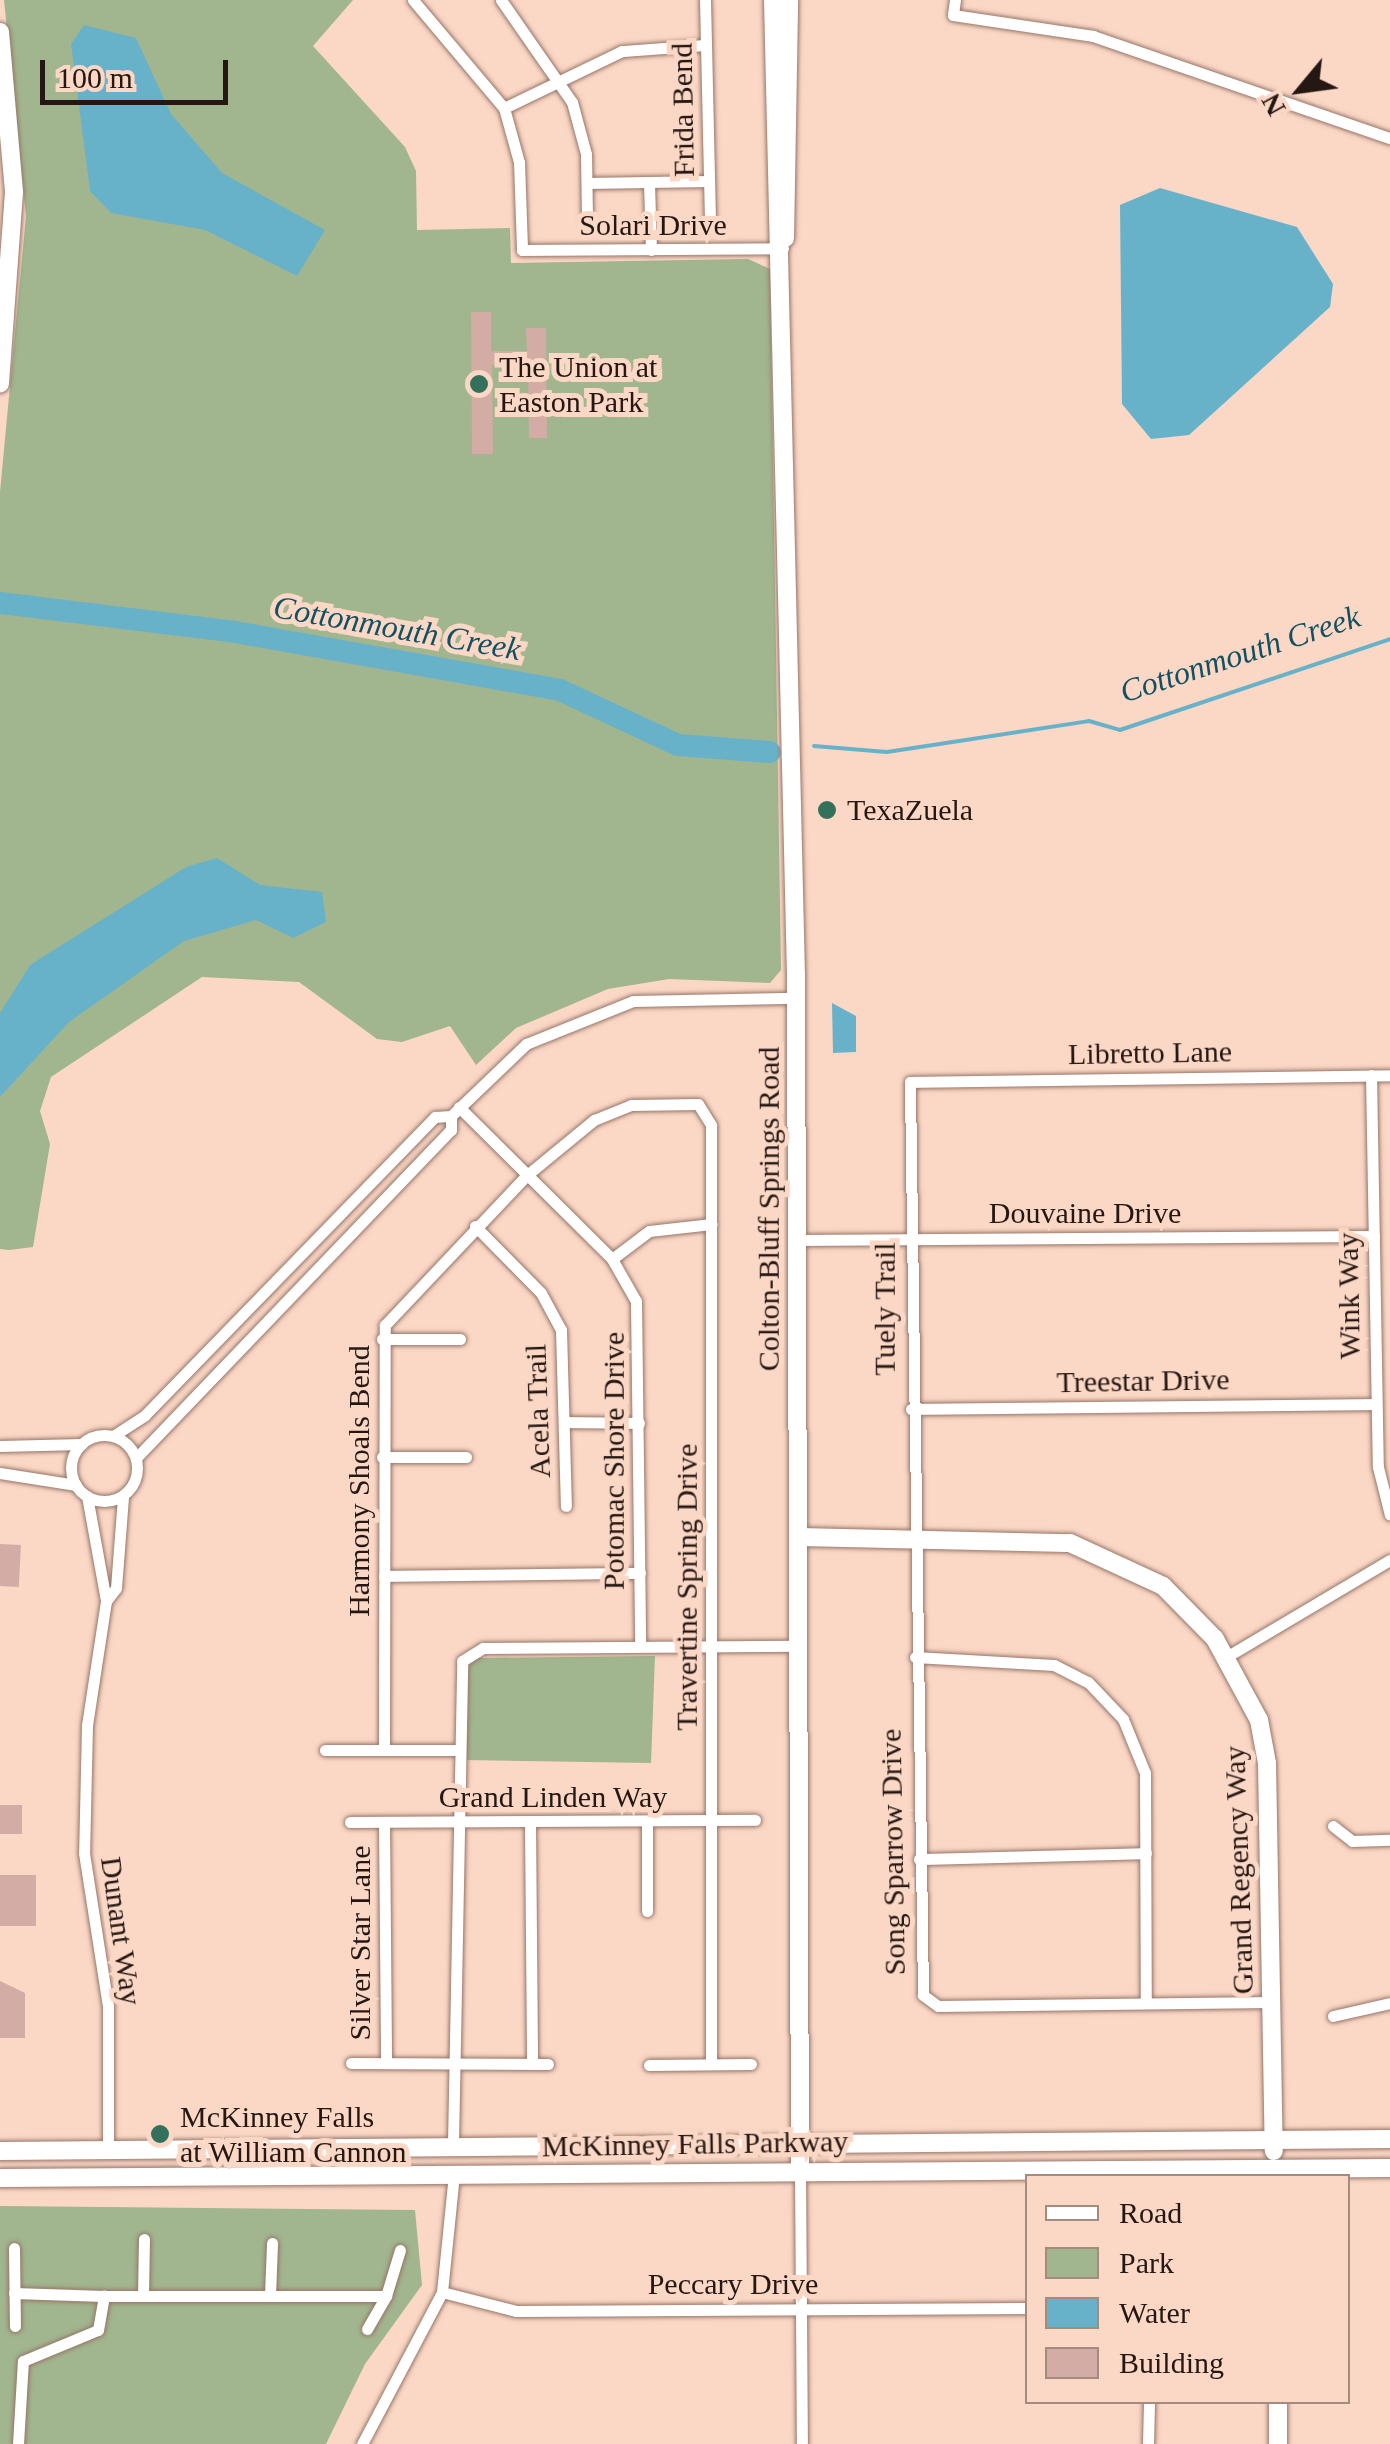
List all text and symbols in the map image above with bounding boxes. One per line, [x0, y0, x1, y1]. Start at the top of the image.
scale bar [45, 40, 232, 102]
north arrow [1250, 40, 1350, 140]
street label: Frida Bend [664, 43, 702, 177]
text: 100 m [57, 61, 133, 94]
text: N [1255, 88, 1292, 121]
street label: Solari Drive [579, 207, 727, 243]
place label: The Union at Easton Park [499, 349, 657, 420]
marker: The Union at Easton Park [468, 373, 490, 395]
water label: Cottonmouth Creek [270, 587, 524, 669]
water label: Cottonmouth Creek [1115, 597, 1365, 711]
place label: TexaZuela [847, 792, 973, 828]
marker: TexaZuela [816, 799, 838, 821]
street label: Libretto Lane [1068, 1034, 1232, 1072]
street label: Colton-Bluff Springs Road [751, 1047, 787, 1371]
street label: Douvaine Drive [989, 1195, 1181, 1231]
street label: Wink Way [1330, 1232, 1368, 1360]
street label: Tuely Trail [867, 1242, 903, 1376]
street label: Potomac Shore Drive [596, 1332, 632, 1590]
street label: Acela Trail [518, 1343, 558, 1479]
street label: Harmony Shoals Bend [341, 1345, 377, 1617]
street label: Treestar Drive [1056, 1361, 1230, 1401]
street label: Travertine Spring Drive [669, 1443, 705, 1731]
street label: Song Sparrow Drive [873, 1728, 913, 1976]
street label: Grand Regency Way [1217, 1745, 1261, 1995]
street label: Grand Linden Way [438, 1779, 668, 1815]
street label: Silver Star Lane [342, 1846, 378, 2040]
street label: Dunant Way [93, 1854, 149, 2008]
place label: McKinney Falls at William Cannon [180, 2099, 407, 2170]
marker: McKinney Falls at William Cannon [149, 2123, 171, 2145]
street label: McKinney Falls Parkway [541, 2123, 849, 2165]
legend [1025, 2174, 1350, 2404]
text: Road [1119, 2196, 1182, 2229]
text: Park [1119, 2246, 1174, 2279]
street label: Peccary Drive [648, 2266, 818, 2302]
text: Water [1119, 2296, 1190, 2329]
text: Building [1119, 2346, 1224, 2379]

